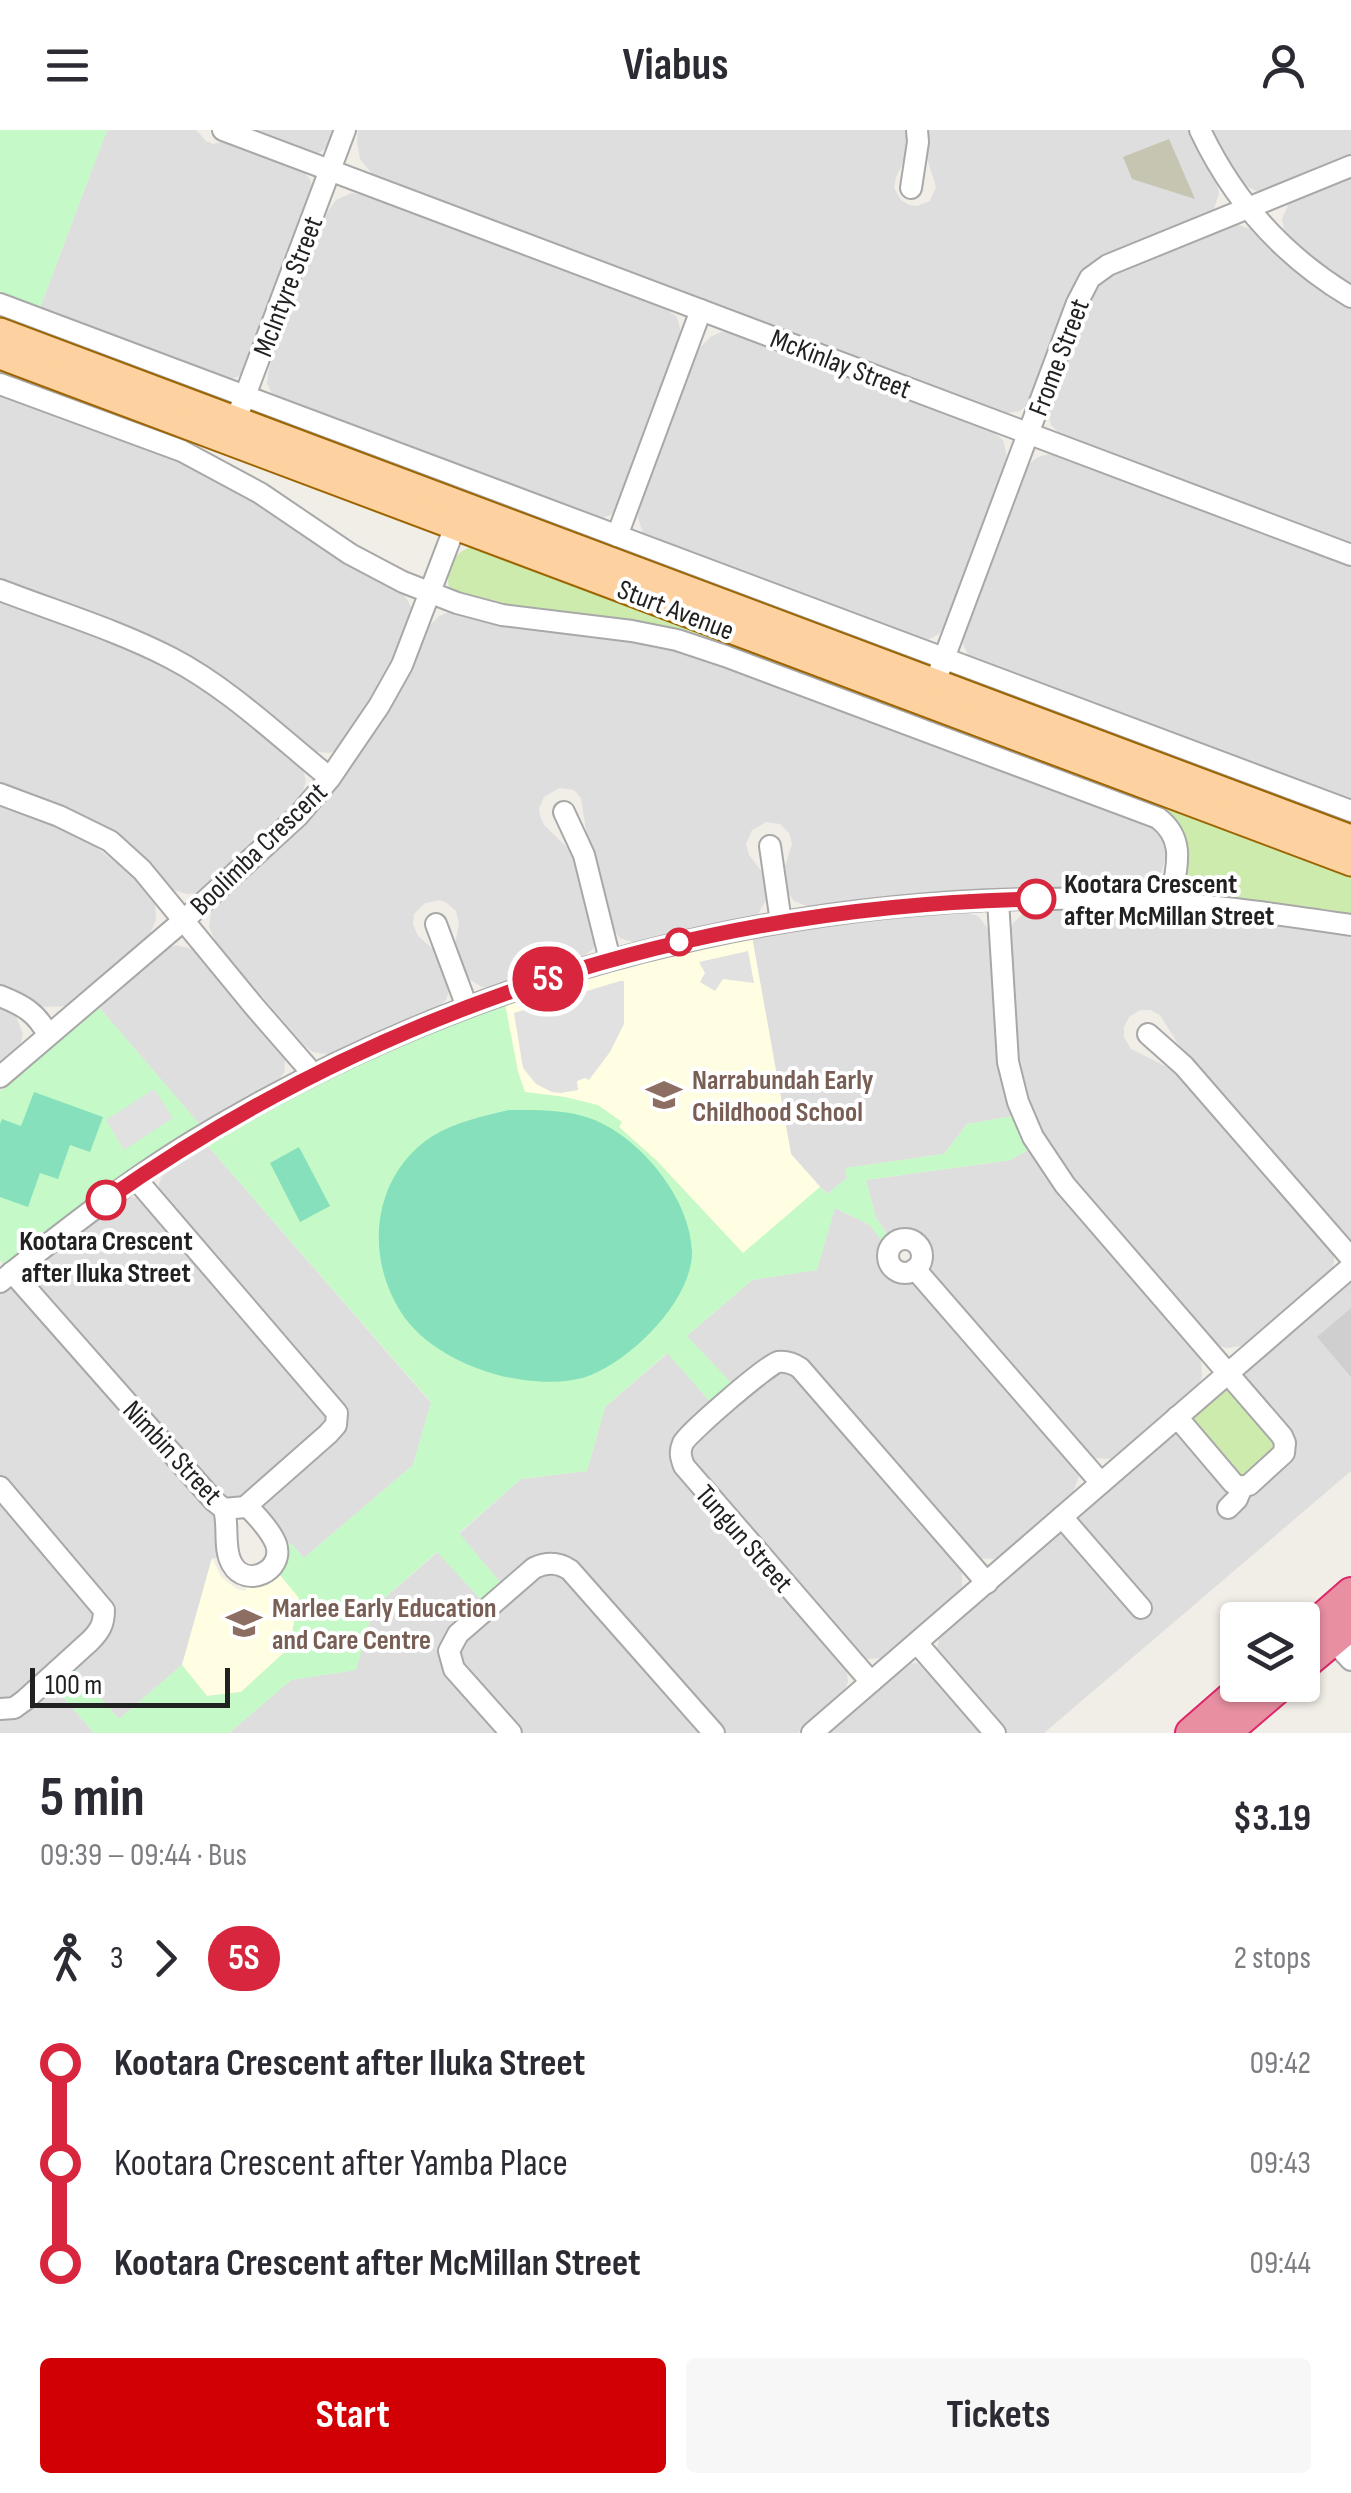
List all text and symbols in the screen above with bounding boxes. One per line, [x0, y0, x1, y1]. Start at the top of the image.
icon: menu [40, 38, 95, 93]
text: Viabus [622, 38, 729, 93]
icon: person [1256, 38, 1311, 93]
street label: McIntyre Street [247, 212, 330, 361]
street label: Frome Street [1022, 294, 1097, 421]
street label: McKinlay Street [766, 322, 915, 406]
street label: Sturt Avenue [613, 573, 738, 648]
street label: Boolimba Crescent [184, 776, 334, 922]
place label: Kootara Crescent after McMillan Street [1064, 868, 1274, 933]
marker: Kootara Crescent after McMillan Street [1017, 880, 1055, 918]
unlabelled marker [666, 929, 692, 955]
line badge: 5S [503, 946, 593, 1012]
text: 5S [532, 958, 564, 1001]
place label: Narrabundah Early Childhood School [692, 1064, 874, 1129]
school or university icon: Narrabundah Early Childhood School [645, 1076, 683, 1114]
marker: Kootara Crescent after Iluka Street [87, 1181, 125, 1219]
place label: Kootara Crescent after Iluka Street [19, 1225, 193, 1290]
street label: Nimbin Street [116, 1394, 228, 1512]
street label: Tungun Street [688, 1479, 799, 1599]
place label: Marlee Early Education and Care Centre [272, 1592, 497, 1657]
map controls [1220, 1602, 1320, 1702]
button: layers [1220, 1602, 1320, 1702]
school or university icon: Marlee Early Education and Care Centre [225, 1604, 263, 1642]
scale bar [30, 1663, 230, 1708]
text: 100 m [45, 1669, 102, 1702]
text: 5 min [40, 1765, 145, 1832]
text: $3.19 [1233, 1796, 1311, 1841]
text: 09:39 – 09:44 · Bus [40, 1836, 247, 1875]
icon: walk [40, 1931, 95, 1986]
icon: forward [138, 1931, 193, 1986]
text: 5S [228, 1937, 260, 1980]
text: 3 [110, 1939, 123, 1978]
text: 2 stops [1234, 1939, 1311, 1978]
text: Kootara Crescent after Iluka Street [114, 2041, 585, 2086]
text: 09:42 [1250, 2044, 1311, 2083]
text: Kootara Crescent after Yamba Place [114, 2141, 568, 2186]
text: 09:43 [1250, 2144, 1311, 2183]
text: Kootara Crescent after McMillan Street [114, 2241, 641, 2286]
text: 09:44 [1250, 2244, 1311, 2283]
button: Start [40, 2358, 666, 2473]
button: Tickets [686, 2358, 1311, 2473]

